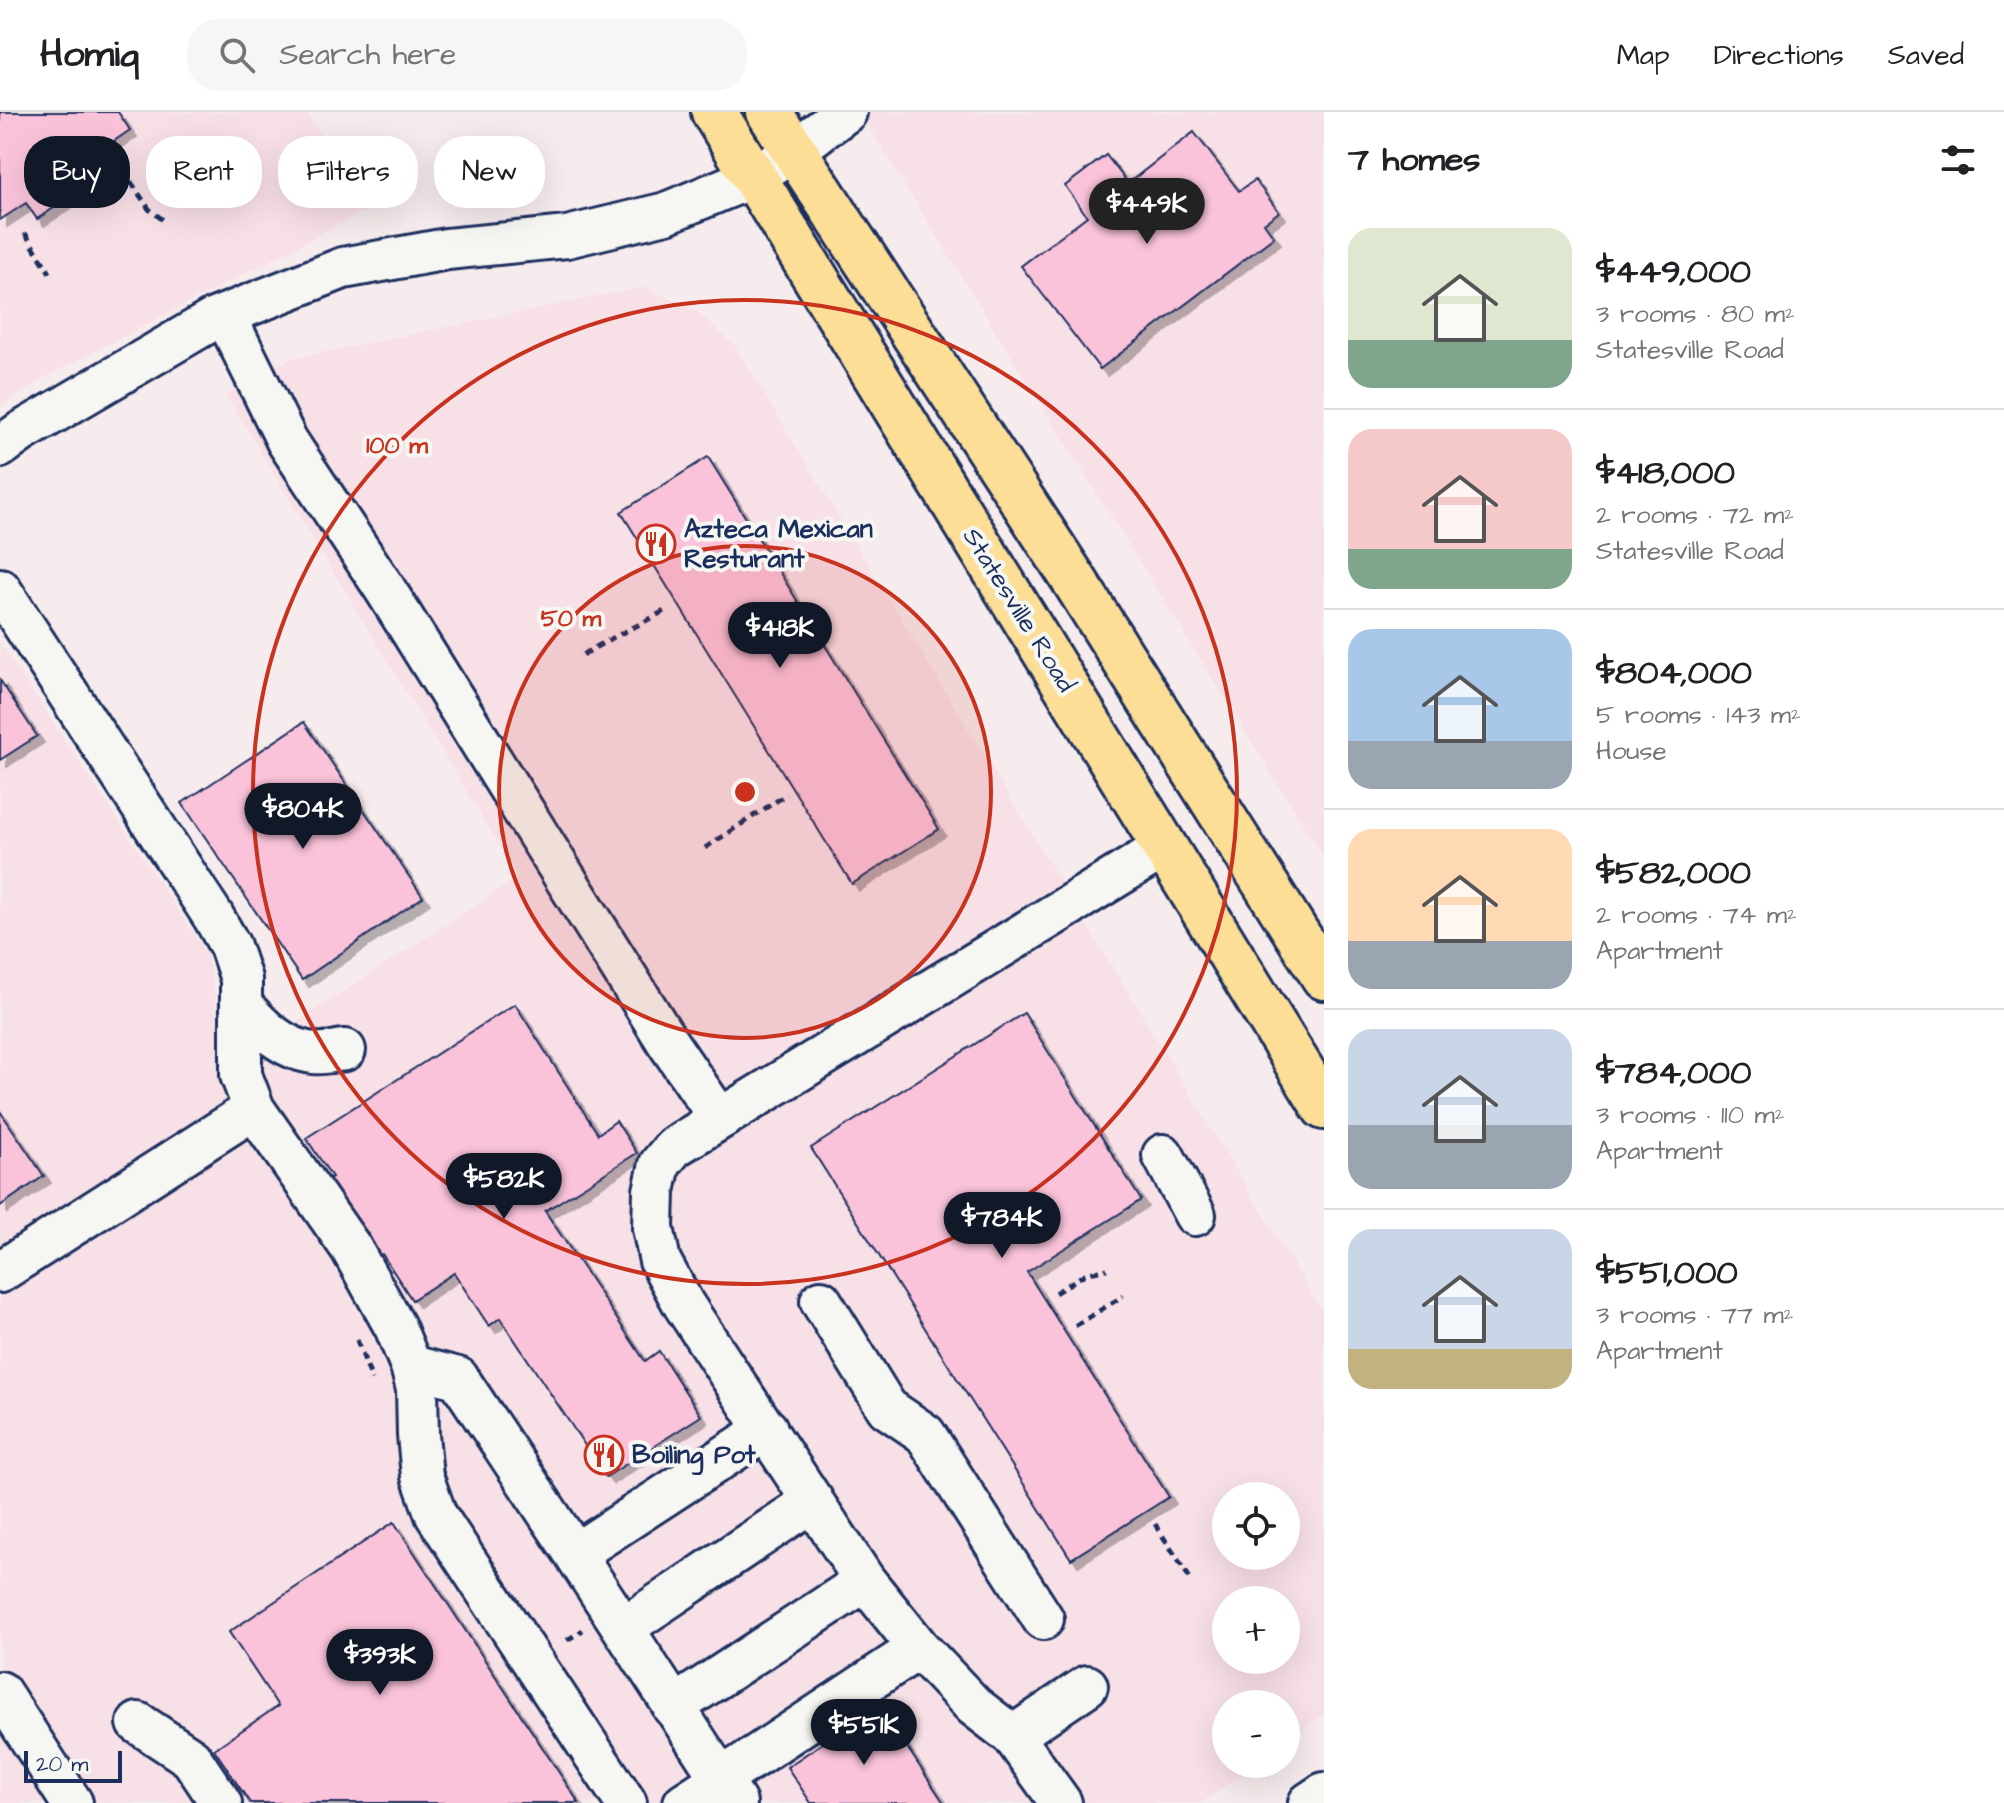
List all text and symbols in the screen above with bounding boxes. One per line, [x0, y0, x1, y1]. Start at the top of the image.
search box [187, 19, 747, 91]
text: Homiq [40, 29, 139, 81]
icon: search [215, 33, 259, 77]
text: Search here [279, 34, 456, 76]
text: Map [1617, 36, 1670, 75]
text: Directions [1714, 36, 1844, 75]
text: Saved [1888, 36, 1964, 75]
chip: Buy [24, 136, 130, 208]
chip: Rent [146, 136, 262, 208]
chip: Filters [278, 136, 418, 208]
chip: New [434, 136, 545, 208]
text: 7 homes [1348, 136, 1480, 184]
icon: filters [1936, 138, 1980, 182]
pin: $449K [1091, 178, 1203, 246]
text: $449K [1107, 186, 1187, 222]
text: $449,000 [1596, 248, 1751, 296]
icon: home [1412, 260, 1508, 356]
text: 3 rooms · 80 m² [1596, 296, 1795, 332]
text: Statesville Road [1596, 332, 1784, 368]
text: 100 m [366, 429, 428, 463]
text: $418,000 [1596, 449, 1735, 497]
icon: home [1412, 461, 1508, 557]
text: 2 rooms · 72 m² [1596, 497, 1794, 533]
place label: Azteca Mexican Resturant [684, 511, 873, 577]
street label: Statesville Road [954, 521, 1084, 699]
restaurant icon: Azteca Mexican Resturant [635, 523, 677, 565]
text: Statesville Road [1596, 533, 1784, 569]
text: 50 m [541, 602, 602, 636]
pin: $418K [724, 602, 836, 670]
text: $418K [746, 610, 814, 646]
text: $804,000 [1596, 649, 1752, 697]
icon: home [1412, 661, 1508, 757]
text: 5 rooms · 143 m² [1596, 697, 1801, 733]
text: House [1596, 733, 1667, 769]
centre of rings [731, 778, 759, 806]
pin: $804K [247, 783, 359, 851]
text: $804K [262, 791, 344, 827]
text: $582,000 [1596, 849, 1751, 897]
icon: home [1412, 861, 1508, 957]
text: 2 rooms · 74 m² [1596, 897, 1797, 933]
text: Apartment [1596, 933, 1723, 969]
text: $784,000 [1596, 1049, 1751, 1097]
icon: home [1412, 1061, 1508, 1157]
text: 3 rooms · 110 m² [1596, 1097, 1784, 1133]
text: Apartment [1596, 1133, 1723, 1169]
pin: $582K [448, 1153, 560, 1221]
text: $582K [464, 1161, 544, 1197]
pin: $784K [946, 1192, 1058, 1260]
text: $784K [962, 1200, 1042, 1236]
text: $551,000 [1596, 1249, 1738, 1297]
icon: home [1412, 1261, 1508, 1357]
text: 3 rooms · 77 m² [1596, 1297, 1793, 1333]
text: Apartment [1596, 1333, 1723, 1369]
restaurant icon: Boiling Pot [583, 1434, 625, 1476]
place label: Boiling Pot [632, 1437, 756, 1476]
map controls [1212, 1482, 1300, 1778]
button: locate [1212, 1482, 1300, 1570]
button: + [1212, 1586, 1300, 1674]
pin: $393K [324, 1629, 436, 1697]
text: $393K [344, 1637, 416, 1673]
button: − [1212, 1690, 1300, 1778]
pin: $551K [808, 1699, 920, 1767]
text: $551K [829, 1707, 899, 1743]
scale bar [24, 1747, 122, 1783]
text: 20 m [36, 1749, 88, 1780]

